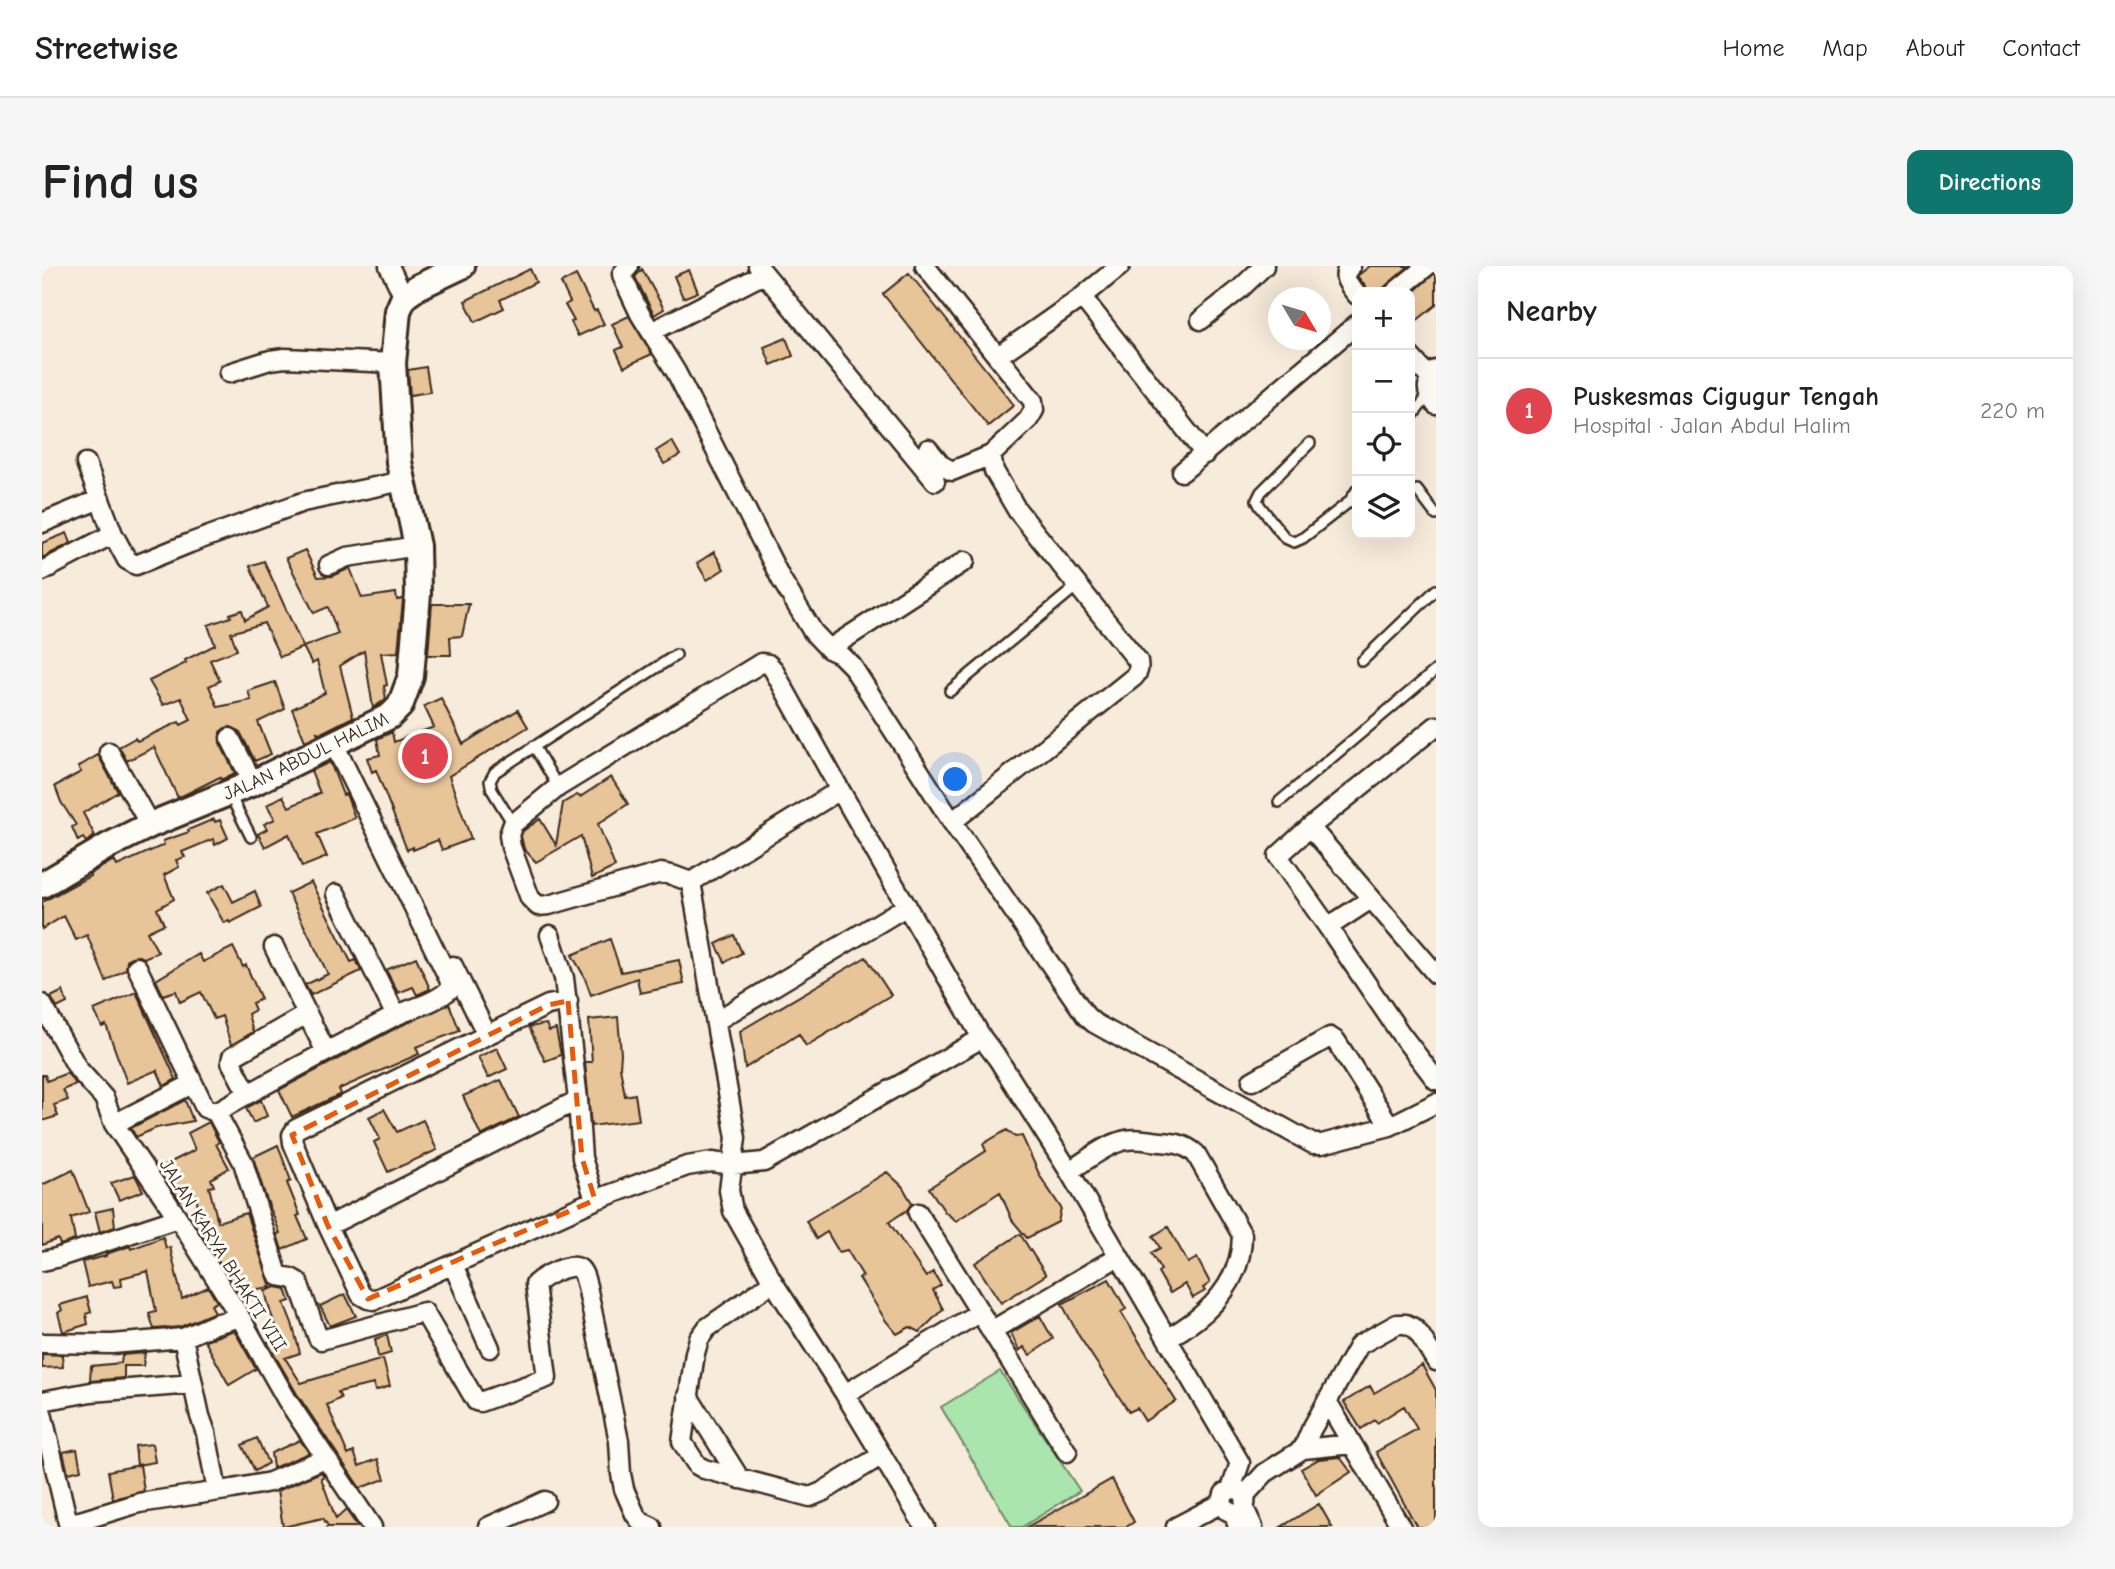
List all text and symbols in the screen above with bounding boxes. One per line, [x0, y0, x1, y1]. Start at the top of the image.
text: Streetwise [35, 29, 178, 67]
text: Home [1723, 34, 1784, 62]
text: Map [1822, 34, 1868, 62]
text: About [1906, 34, 1964, 62]
text: Contact [2002, 34, 2080, 62]
button: Directions [1907, 150, 2073, 214]
text: Find us [42, 154, 198, 210]
north arrow [1268, 287, 1331, 350]
map controls [1352, 287, 1415, 539]
button: + [1352, 287, 1415, 350]
text: Nearby [1506, 294, 1597, 329]
button: − [1352, 350, 1415, 413]
text: Puskesmas Cigugur Tengah [1573, 382, 1879, 412]
text: 1 [1524, 397, 1534, 424]
text: 220 m [1980, 397, 2045, 424]
text: Hospital · Jalan Abdul Halim [1573, 412, 1851, 439]
button: locate [1352, 413, 1415, 476]
button: layers [1352, 476, 1415, 539]
street label: JALAN ABDUL HALIM [220, 707, 392, 805]
pin: 1 [402, 730, 448, 782]
your location [938, 762, 972, 796]
street label: JALAN KARYA BHAKTI VIII [155, 1155, 291, 1355]

